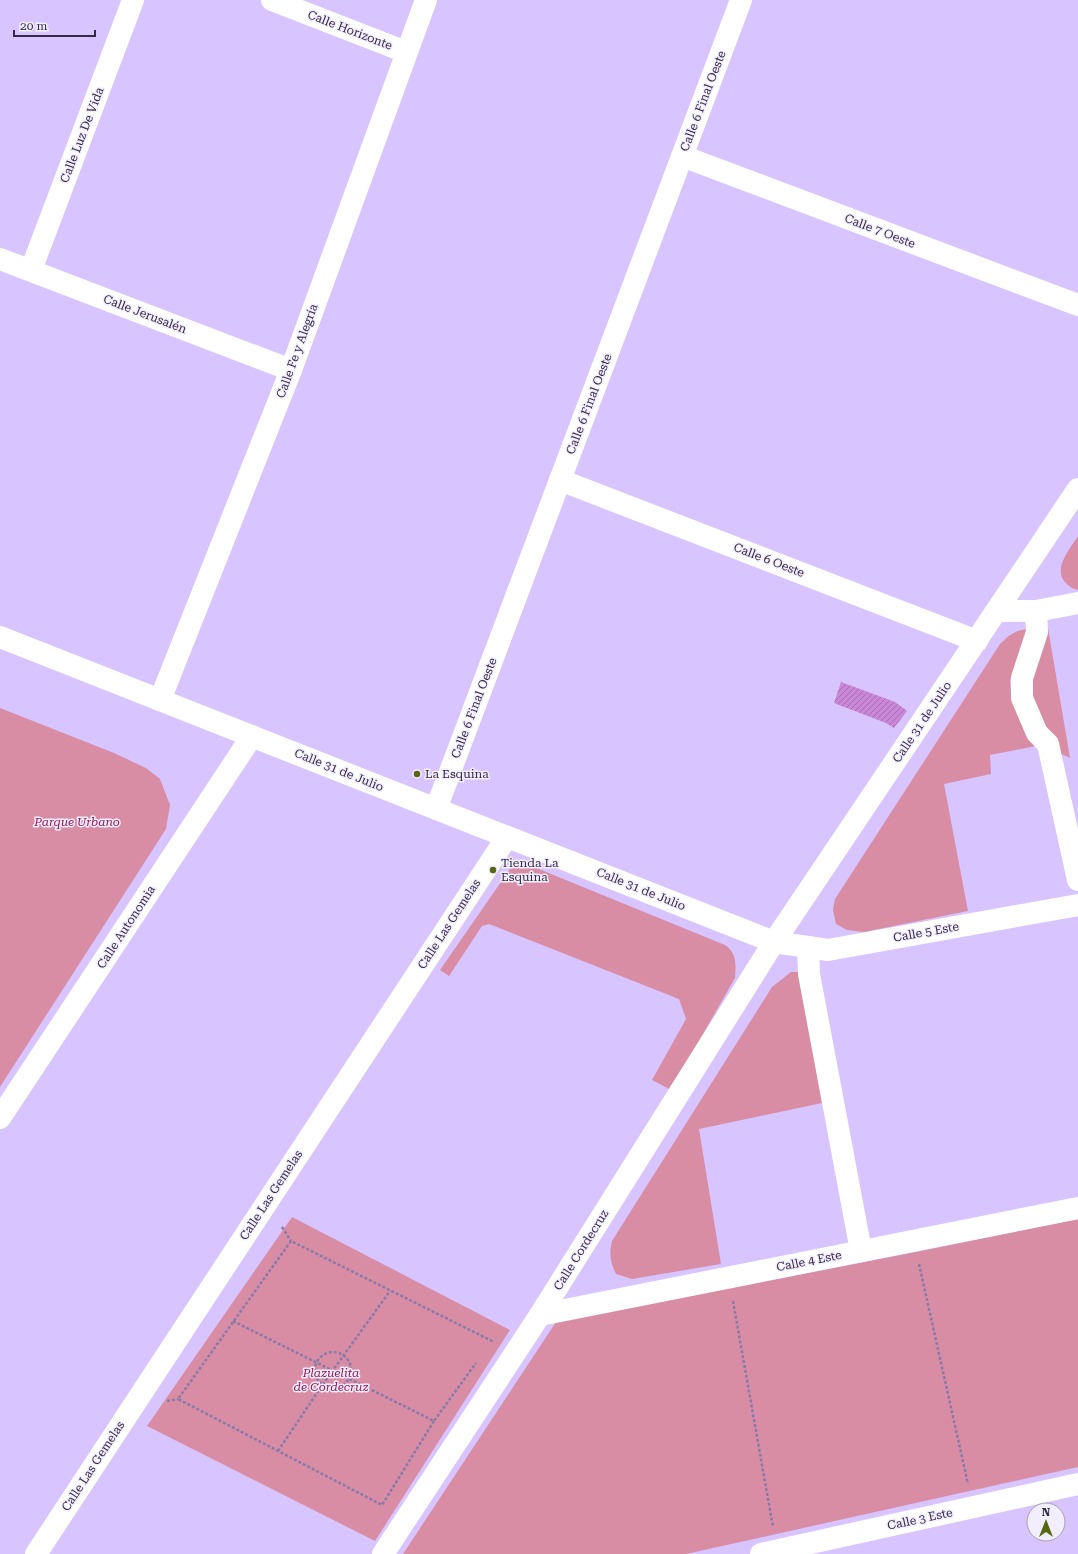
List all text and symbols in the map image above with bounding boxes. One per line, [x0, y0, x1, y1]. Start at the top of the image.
street label: Calle Horizonte [306, 7, 395, 53]
scale bar [14, 12, 95, 38]
text: 20 m [20, 19, 47, 33]
street label: Calle 6 Final Oeste [677, 48, 729, 153]
street label: Calle Luz De Vida [57, 85, 107, 185]
street label: Calle 7 Oeste [843, 211, 918, 251]
street label: Calle Jerusalén [101, 292, 189, 336]
street label: Calle Fe y Alegría [273, 301, 321, 400]
street label: Calle 6 Final Oeste [563, 351, 615, 456]
street label: Calle 6 Oeste [732, 540, 807, 580]
street label: Calle 6 Final Oeste [448, 655, 500, 760]
street label: Calle 31 de Julio [890, 679, 954, 765]
street label: Calle 31 de Julio [292, 746, 386, 794]
place label: La Esquina [425, 767, 489, 781]
marker: La Esquina [412, 769, 422, 779]
park label: Parque Urbano [33, 815, 120, 829]
place label: Tienda La Esquina [501, 856, 559, 884]
marker: Tienda La Esquina [488, 865, 498, 875]
street label: Calle 31 de Julio [594, 865, 688, 913]
street label: Calle Las Gemelas [415, 876, 483, 972]
street label: Calle Autonomia [94, 883, 158, 971]
street label: Calle 5 Este [892, 919, 960, 945]
street label: Calle Las Gemelas [237, 1147, 305, 1243]
street label: Calle Cordecruz [551, 1207, 612, 1293]
street label: Calle 4 Este [775, 1248, 843, 1274]
park label: Plazuelita de Cordecruz [294, 1366, 368, 1394]
street label: Calle Las Gemelas [59, 1418, 127, 1514]
north arrow [1026, 1502, 1066, 1542]
street label: Calle 3 Este [886, 1505, 954, 1533]
text: N [1042, 1506, 1051, 1519]

